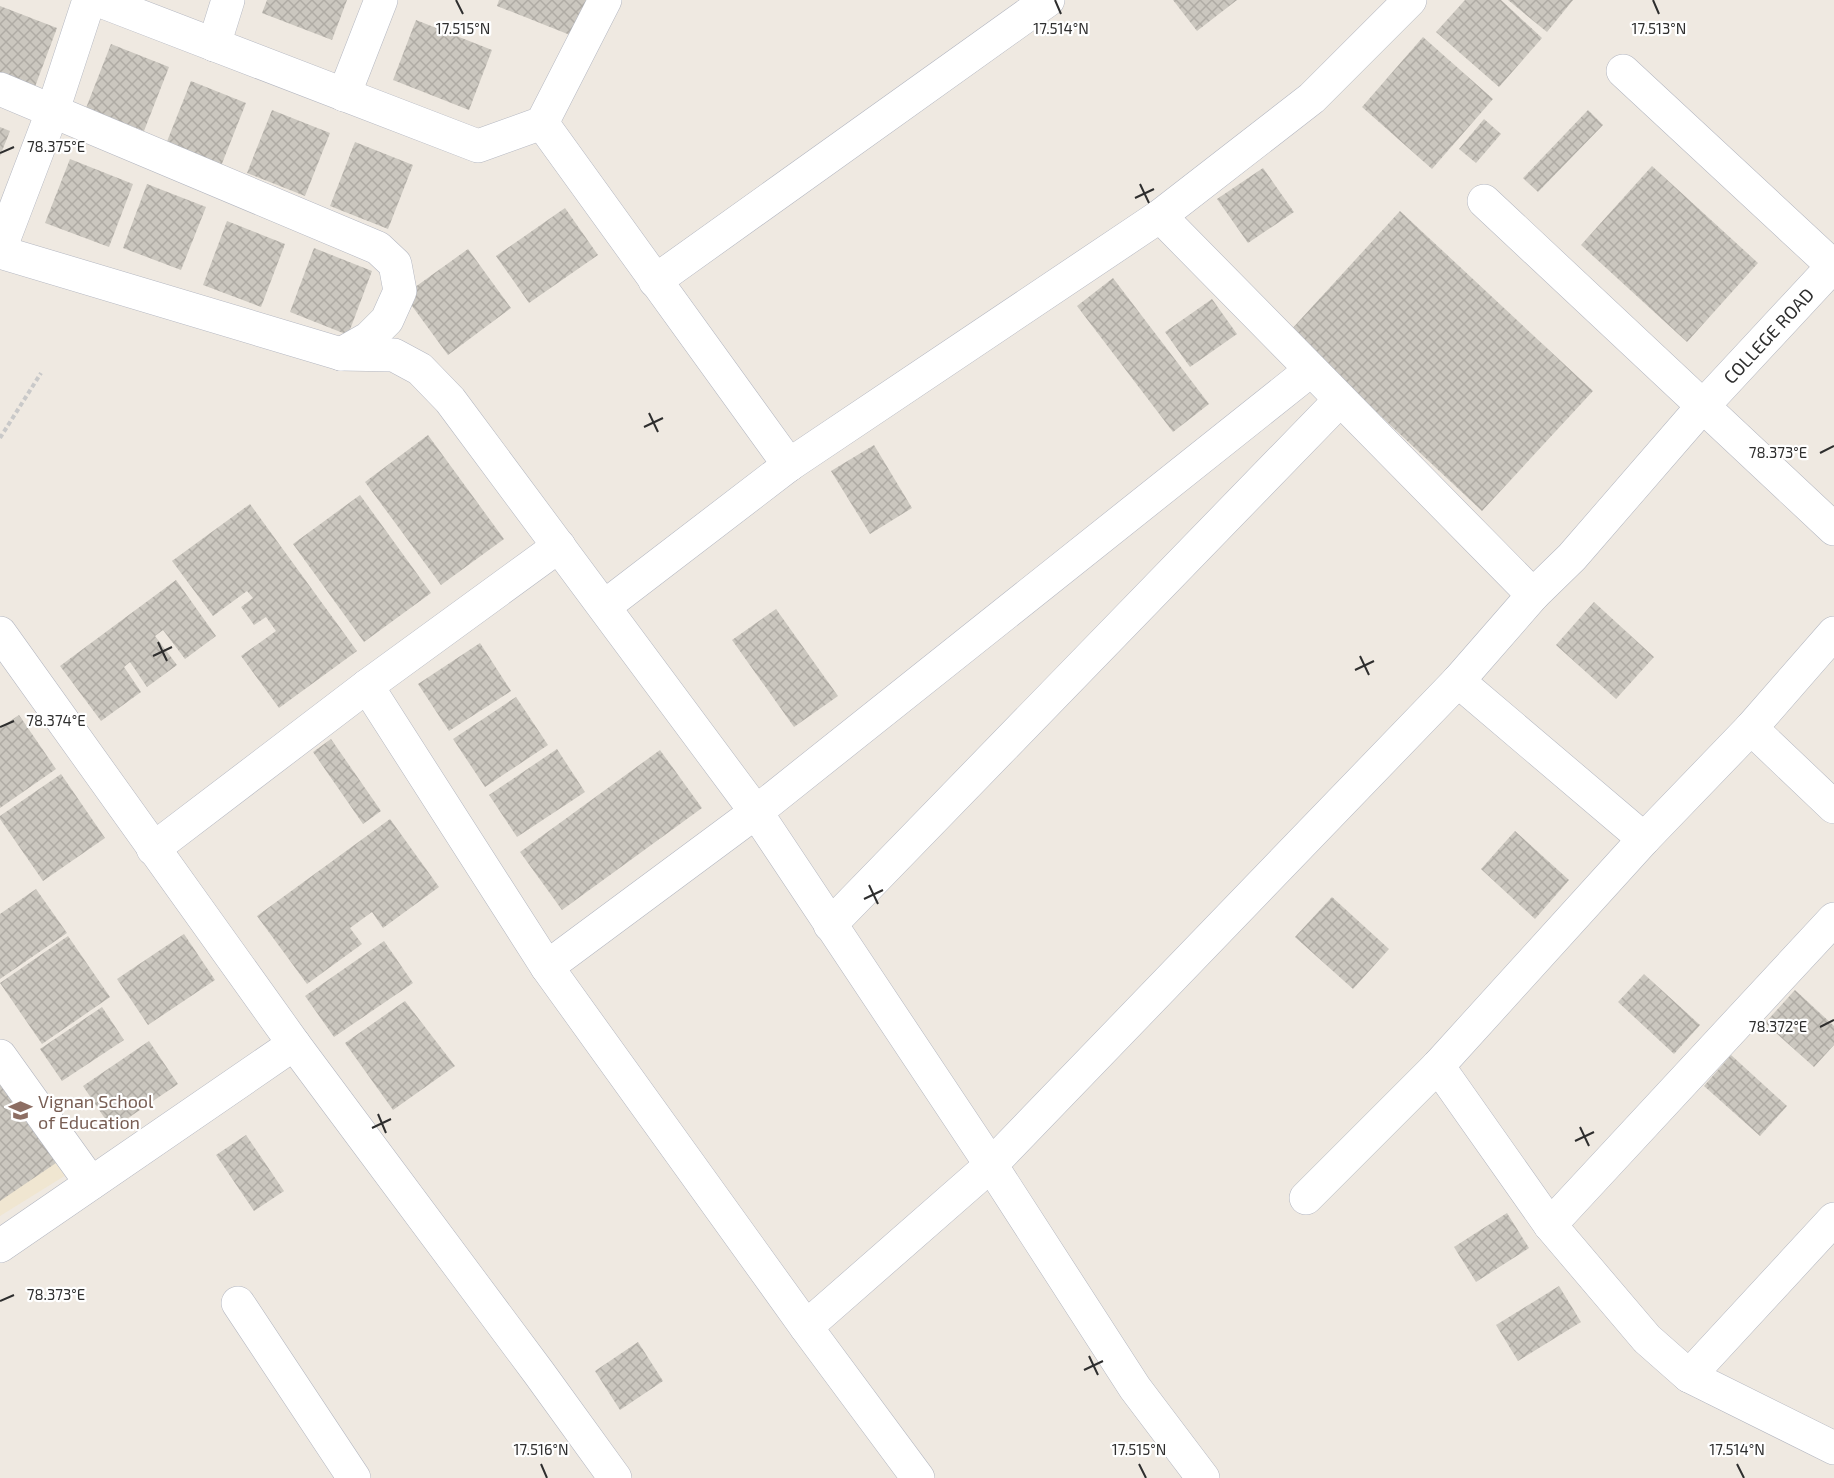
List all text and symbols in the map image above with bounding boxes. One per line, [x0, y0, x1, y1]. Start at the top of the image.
text: 17.515°N [436, 19, 490, 37]
text: 17.514°N [1033, 19, 1089, 37]
text: 17.513°N [1632, 19, 1686, 37]
text: 78.375°E [27, 137, 85, 155]
street label: COLLEGE ROAD [1719, 283, 1818, 388]
text: 78.373°E [1749, 443, 1807, 461]
text: 78.374°E [26, 711, 86, 729]
text: 78.372°E [1749, 1017, 1807, 1035]
place label: Vignan School of Education [38, 1090, 154, 1133]
school or university icon: Vignan School of Education [7, 1098, 33, 1124]
text: 78.373°E [27, 1285, 85, 1303]
text: 17.516°N [513, 1440, 569, 1458]
text: 17.515°N [1112, 1440, 1166, 1458]
text: 17.514°N [1709, 1440, 1765, 1458]

